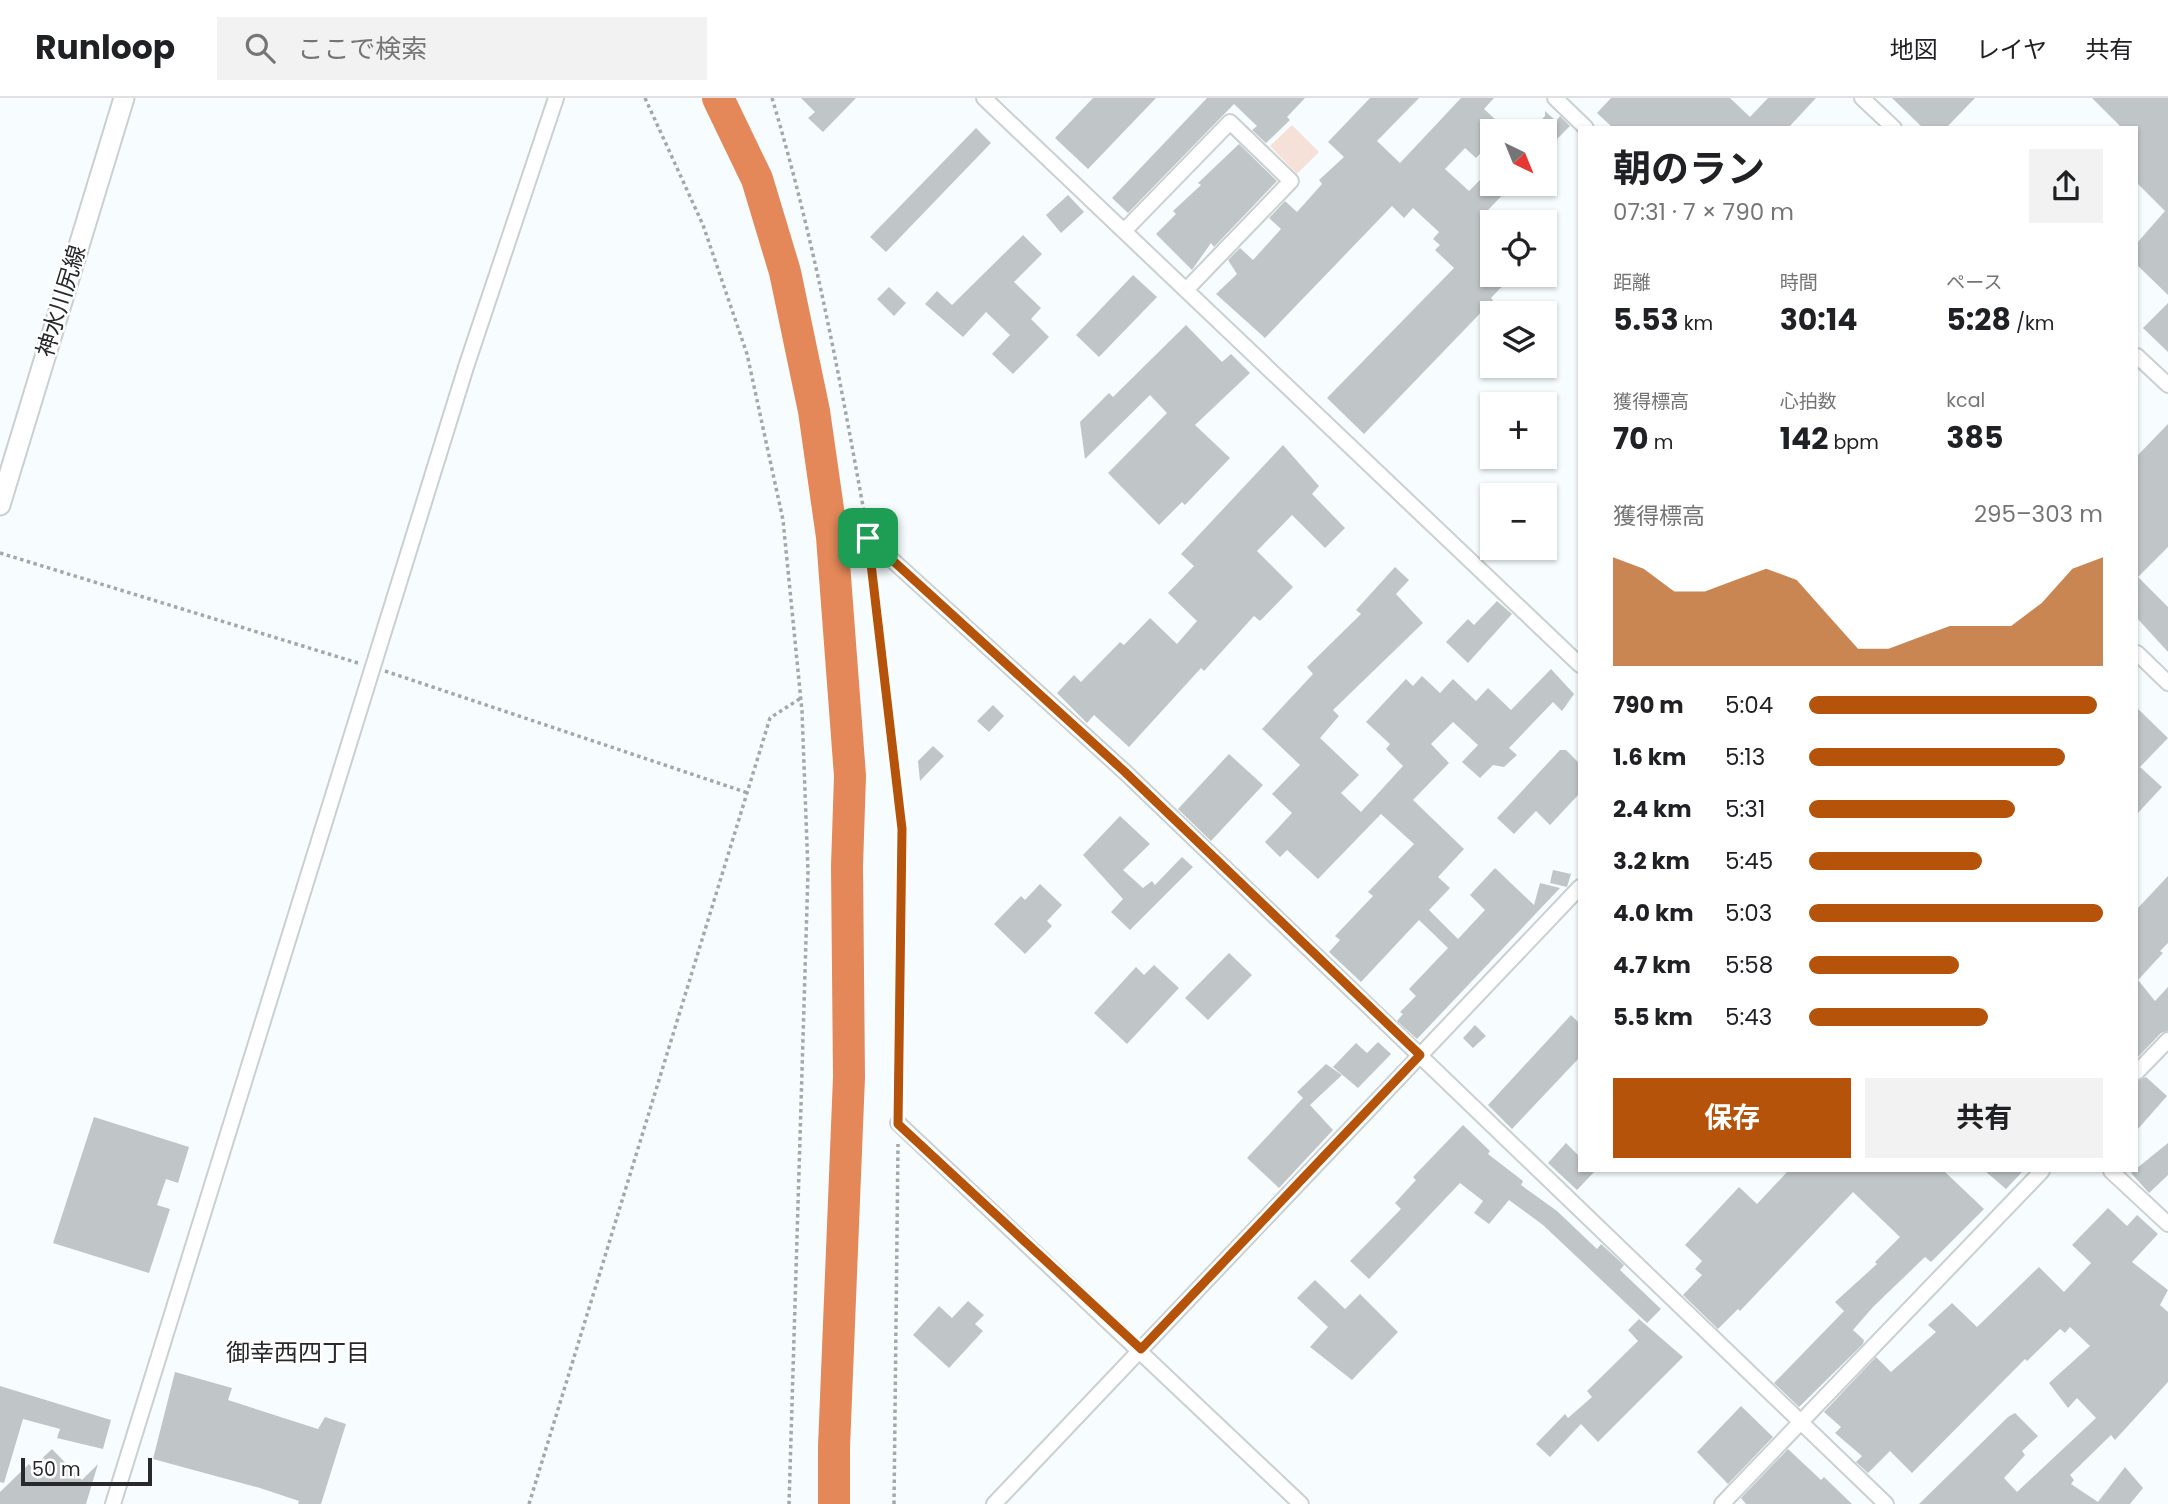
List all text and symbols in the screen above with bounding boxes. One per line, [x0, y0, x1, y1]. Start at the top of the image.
search box [217, 17, 707, 80]
text: Runloop [35, 24, 175, 71]
icon: search [241, 29, 279, 67]
text: ここで検索 [297, 31, 427, 67]
text: 地図 [1890, 33, 1938, 66]
text: レイヤ [1976, 33, 2047, 66]
text: 共有 [2085, 33, 2133, 66]
north arrow [1480, 119, 1558, 196]
map controls [1480, 119, 1557, 560]
text: 朝のラン [1613, 142, 1765, 195]
button: share [2029, 149, 2103, 223]
text: 07:31 · 7 × 790 m [1613, 196, 1794, 228]
button: locate [1480, 210, 1557, 287]
street label: 神水川尻線 [29, 241, 93, 361]
text: 距離 [1613, 269, 1651, 296]
text: 時間 [1780, 269, 1818, 296]
text: ペース [1946, 269, 2002, 296]
text: 5.53 [1613, 298, 1679, 341]
text: 30:14 [1780, 298, 1857, 341]
text: 5:28 [1946, 298, 2011, 341]
button: layers [1480, 301, 1557, 378]
text: km [1679, 310, 1713, 337]
text: /km [2011, 310, 2054, 337]
text: kcal [1946, 387, 1985, 414]
text: 獲得標高 [1613, 388, 1689, 415]
text: 心拍数 [1780, 388, 1837, 415]
button: + [1480, 392, 1557, 469]
text: 385 [1946, 416, 2003, 459]
text: 70 [1613, 417, 1649, 460]
text: 142 [1780, 417, 1828, 460]
text: m [1649, 429, 1673, 456]
text: bpm [1828, 429, 1879, 456]
button: − [1480, 483, 1557, 560]
text: 295–303 m [1974, 498, 2103, 530]
text: 獲得標高 [1613, 500, 1705, 532]
pin [838, 508, 898, 568]
icon: arrive [849, 519, 887, 557]
text: 790 m [1613, 689, 1684, 721]
text: 5:04 [1725, 689, 1773, 721]
text: 1.6 km [1613, 741, 1686, 773]
text: 5:13 [1725, 741, 1765, 773]
text: 2.4 km [1613, 793, 1692, 825]
text: 5:31 [1725, 793, 1765, 825]
text: 3.2 km [1613, 845, 1690, 877]
text: 5:45 [1725, 845, 1773, 877]
text: 4.0 km [1613, 897, 1694, 929]
text: 5:03 [1725, 897, 1772, 929]
text: 4.7 km [1613, 949, 1691, 981]
text: 5:58 [1725, 949, 1773, 981]
text: 5.5 km [1613, 1001, 1693, 1033]
text: 5:43 [1725, 1001, 1772, 1033]
button: 保存 [1613, 1078, 1851, 1158]
button: 共有 [1865, 1078, 2103, 1158]
district label: 御幸西四丁目 [226, 1336, 370, 1369]
scale bar [21, 1455, 152, 1487]
text: 50 m [32, 1456, 81, 1483]

